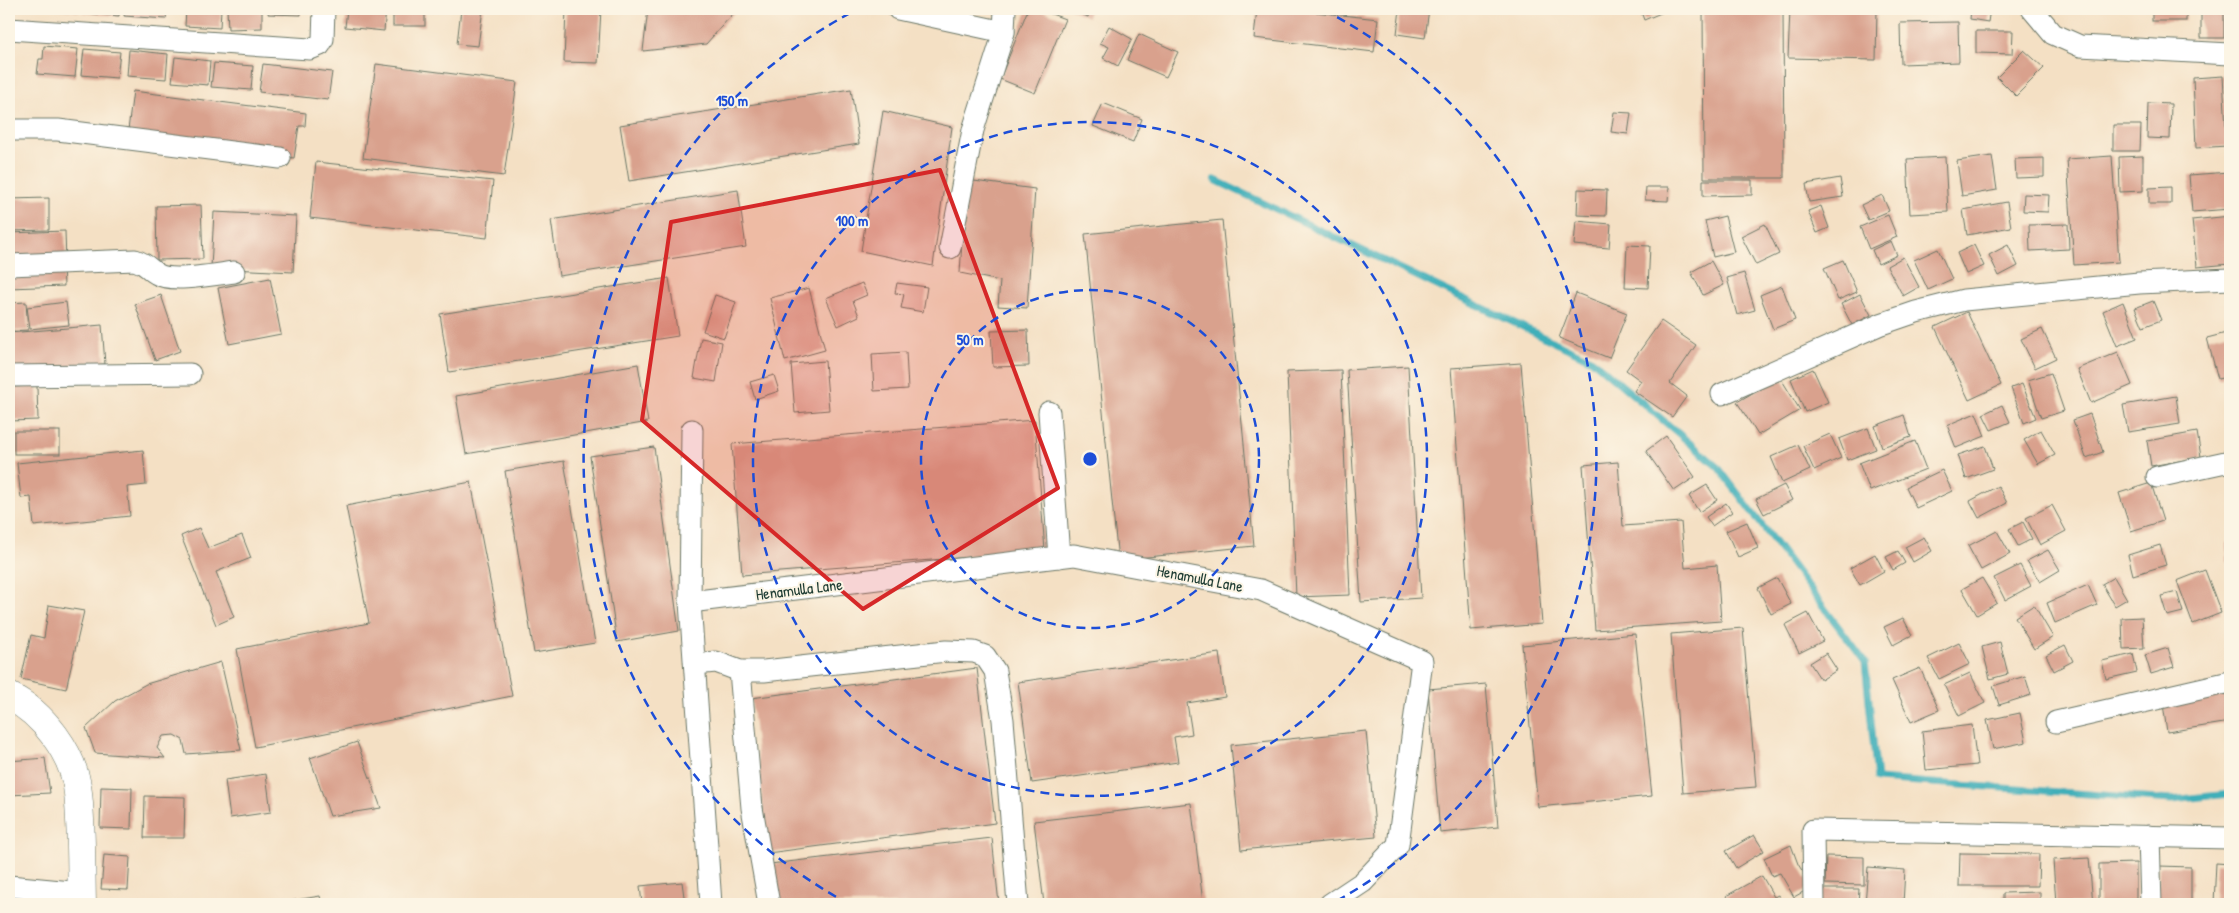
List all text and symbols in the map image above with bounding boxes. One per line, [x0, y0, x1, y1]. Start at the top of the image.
text: 150 m [716, 90, 748, 111]
text: 100 m [836, 210, 868, 231]
text: 50 m [957, 329, 983, 350]
centre of rings [1081, 450, 1099, 468]
street label: Henamulla Lane [1155, 559, 1246, 597]
street label: Henamulla Lane [754, 573, 844, 605]

